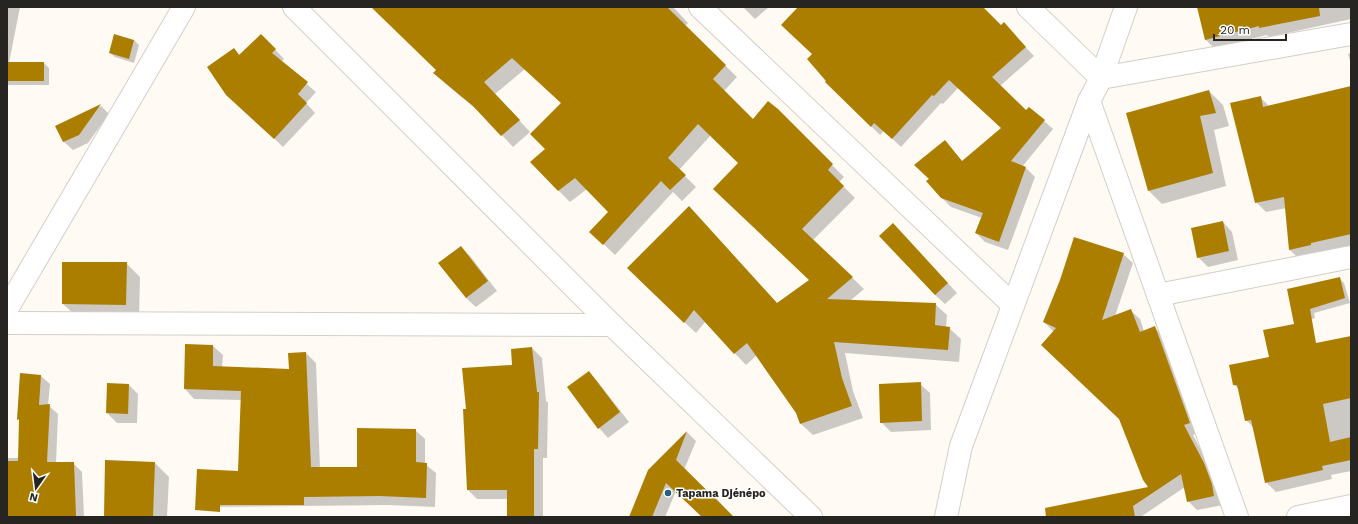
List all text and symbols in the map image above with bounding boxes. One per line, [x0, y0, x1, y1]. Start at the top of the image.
scale bar [1214, 16, 1286, 42]
text: 20 m [1220, 23, 1250, 37]
north arrow [16, 468, 56, 508]
place label: Tapama Djénépo [676, 487, 766, 500]
marker: Tapama Djénépo [663, 488, 673, 498]
text: N [28, 490, 39, 505]

